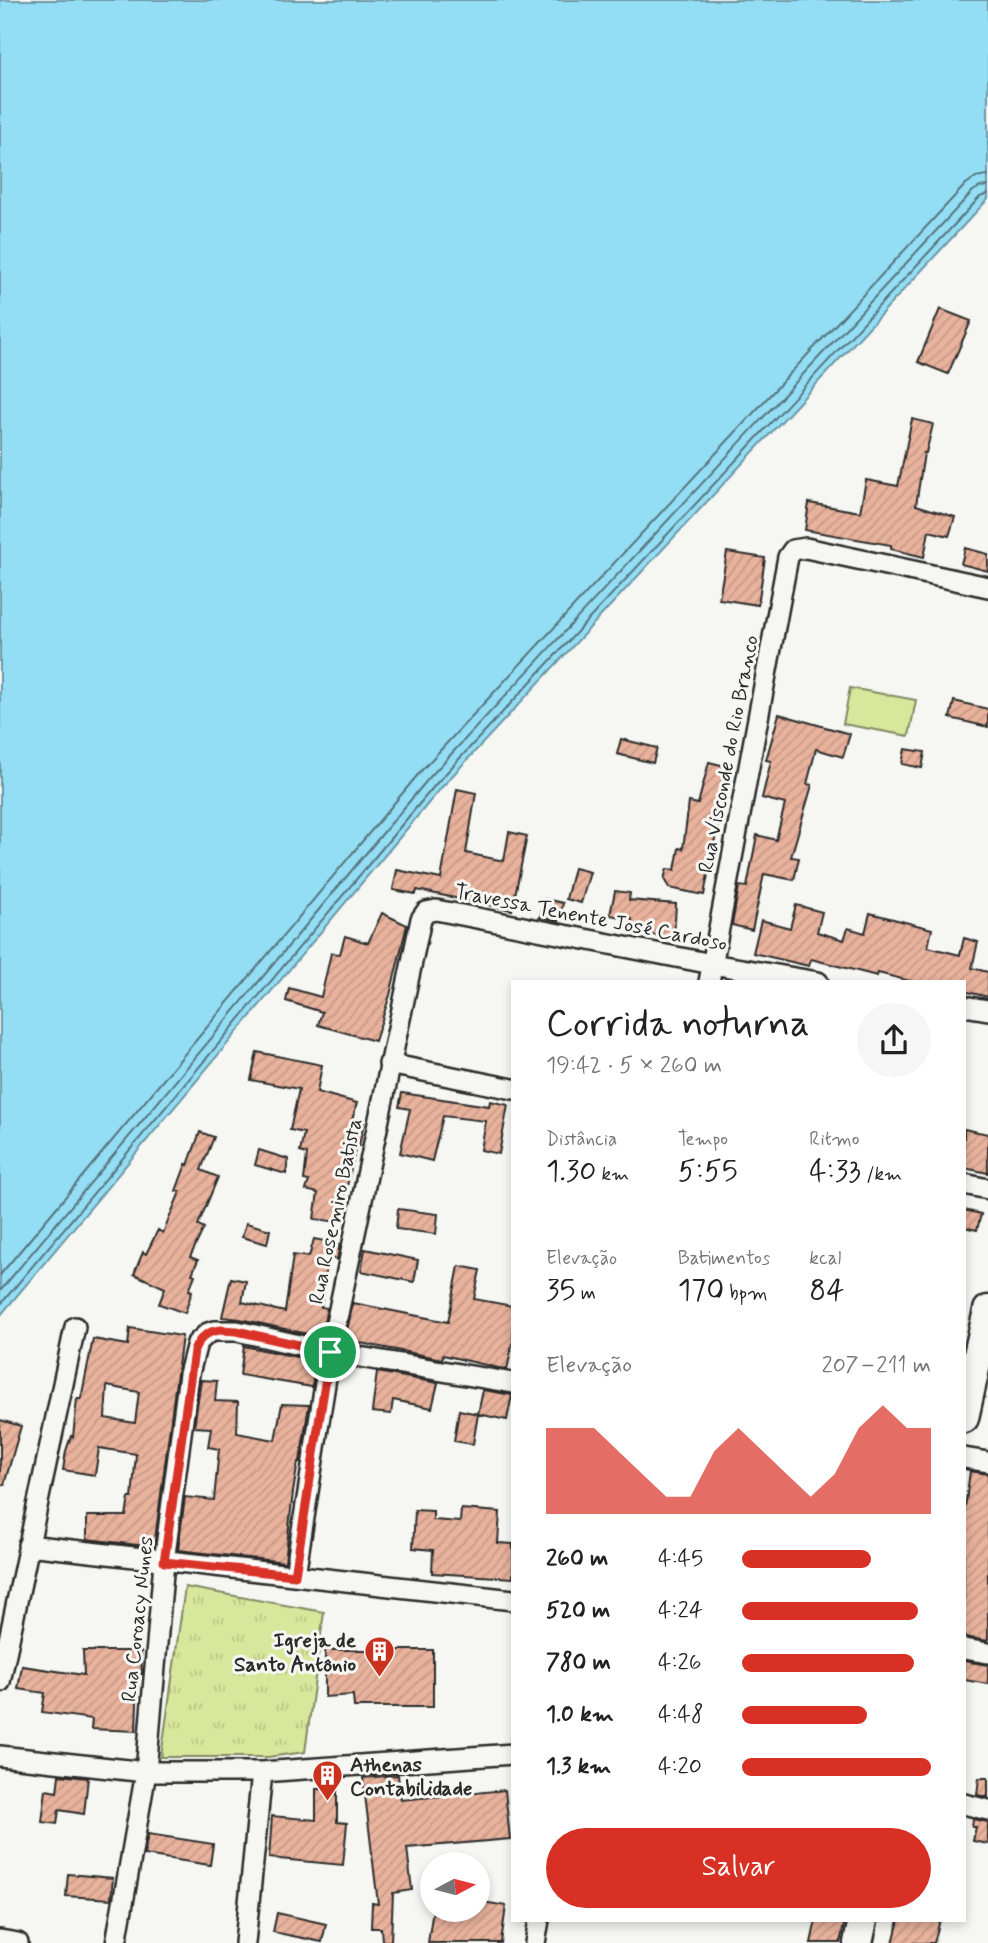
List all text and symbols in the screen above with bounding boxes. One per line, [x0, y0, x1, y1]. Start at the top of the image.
street label: Rua Visconde do Rio Branco [692, 633, 766, 875]
street label: Travessa Tenente José Cardoso [452, 878, 729, 958]
text: Corrida noturna [546, 1000, 810, 1049]
button: share [857, 1003, 931, 1077]
text: 19:42 · 5 × 260 m [546, 1051, 722, 1081]
street label: Rua Rosemiro Batista [303, 1116, 369, 1307]
text: Distância [546, 1127, 617, 1152]
text: Tempo [678, 1127, 728, 1152]
text: Ritmo [809, 1127, 860, 1152]
text: 1.30 [546, 1152, 596, 1191]
text: 5:55 [678, 1152, 738, 1191]
text: 4:33 [809, 1152, 861, 1191]
text: km [596, 1162, 629, 1187]
text: /km [861, 1162, 902, 1187]
text: Elevação [546, 1246, 617, 1271]
text: Batimentos [678, 1246, 770, 1271]
text: kcal [809, 1246, 841, 1271]
text: 35 [546, 1271, 576, 1310]
text: 170 [678, 1271, 724, 1310]
text: 84 [809, 1271, 844, 1310]
text: m [576, 1281, 596, 1306]
text: bpm [724, 1281, 768, 1306]
pin [300, 1322, 360, 1382]
icon: arrive [311, 1333, 349, 1371]
text: Elevação [546, 1351, 632, 1381]
text: 207–211 m [821, 1351, 931, 1381]
street label: Rua Coroacy Nunes [115, 1535, 161, 1703]
text: 260 m [546, 1544, 608, 1574]
text: 4:45 [658, 1544, 703, 1574]
text: 520 m [546, 1596, 610, 1626]
text: 4:24 [658, 1596, 703, 1626]
place label: Igreja de Santo Antônio [234, 1627, 357, 1679]
building icon: Igreja de Santo Antônio [362, 1635, 396, 1679]
text: 780 m [546, 1648, 611, 1678]
text: 4:26 [658, 1648, 702, 1678]
text: 1.0 km [546, 1700, 614, 1730]
text: 4:48 [658, 1700, 704, 1730]
place label: Athenas Contabilidade [350, 1751, 472, 1803]
text: 1.3 km [546, 1752, 611, 1782]
text: 4:20 [658, 1752, 702, 1782]
building icon: Athenas Contabilidade [310, 1759, 344, 1803]
button: Salvar [546, 1828, 931, 1908]
north arrow [420, 1852, 490, 1922]
map controls [420, 1852, 490, 1922]

